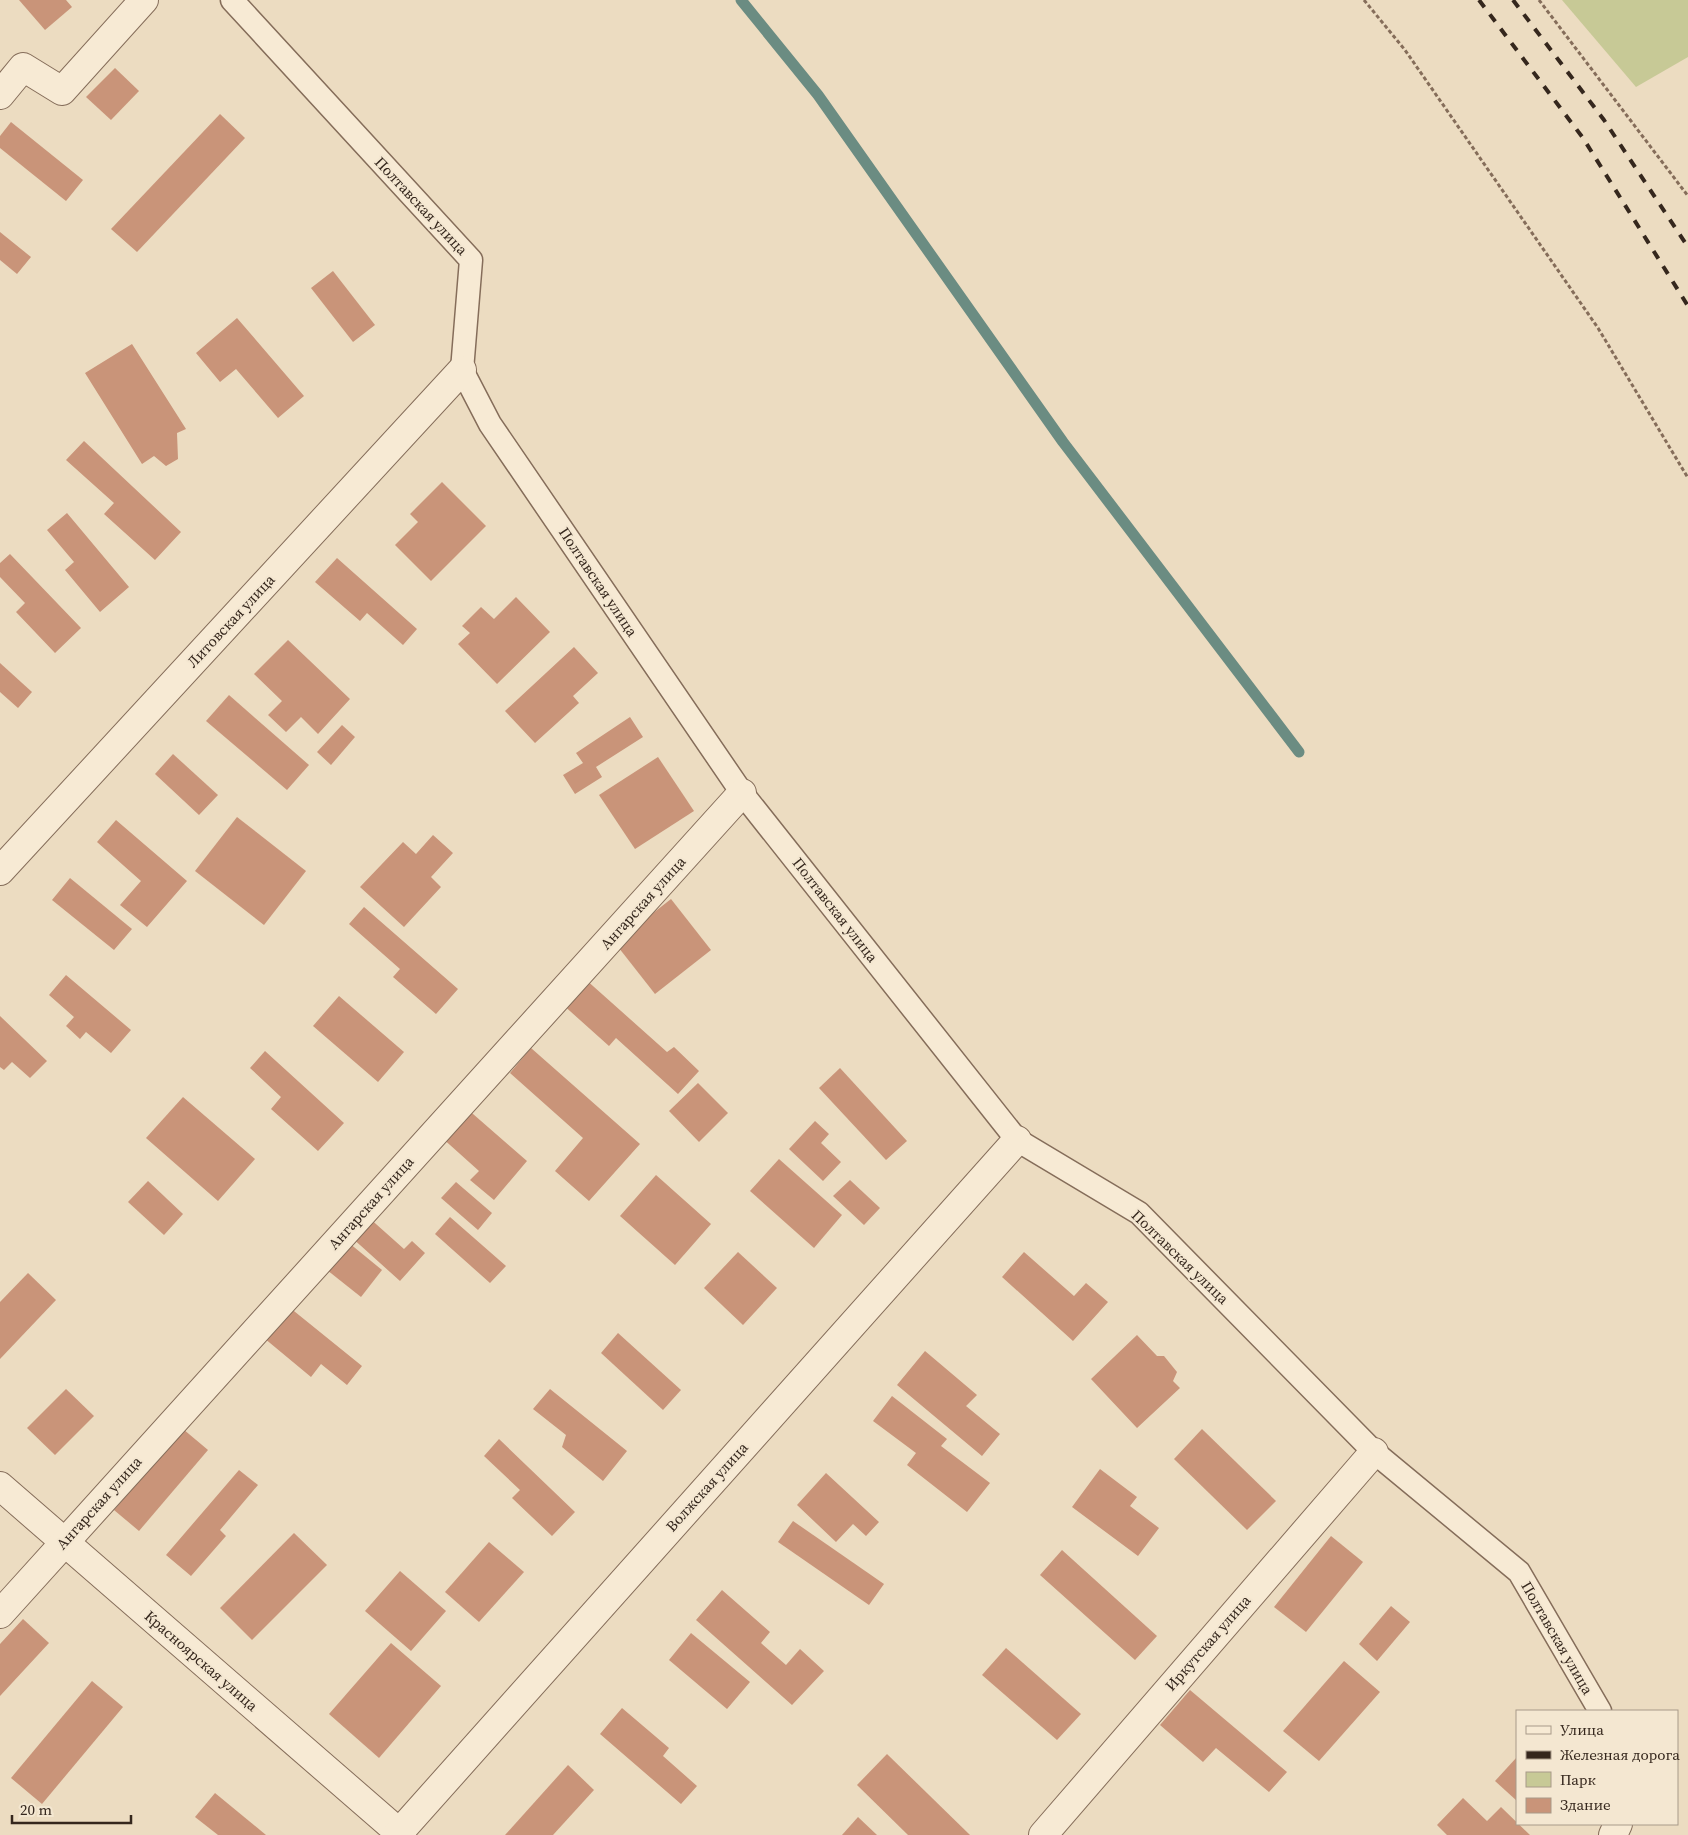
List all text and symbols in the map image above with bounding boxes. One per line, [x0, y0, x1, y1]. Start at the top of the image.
street label: Полтавская улица [370, 152, 473, 260]
street label: Полтавская улица [554, 523, 643, 641]
street label: Литовская улица [182, 569, 280, 672]
street label: Ангарская улица [595, 851, 690, 954]
street label: Полтавская улица [788, 853, 883, 967]
street label: Ангарская улица [323, 1151, 418, 1254]
street label: Полтавская улица [1127, 1205, 1234, 1309]
street label: Волжская улица [661, 1437, 753, 1536]
street label: Ангарская улица [51, 1451, 146, 1554]
street label: Полтавская улица [1516, 1577, 1599, 1699]
street label: Иркутская улица [1160, 1590, 1255, 1695]
street label: Красноярская улица [140, 1605, 263, 1716]
legend [1516, 1710, 1678, 1825]
text: Улица [1560, 1719, 1604, 1740]
text: Железная дорога [1560, 1744, 1680, 1765]
text: Парк [1560, 1769, 1596, 1790]
scale bar [12, 1792, 131, 1824]
text: Здание [1560, 1794, 1611, 1815]
text: 20 m [20, 1799, 52, 1820]

